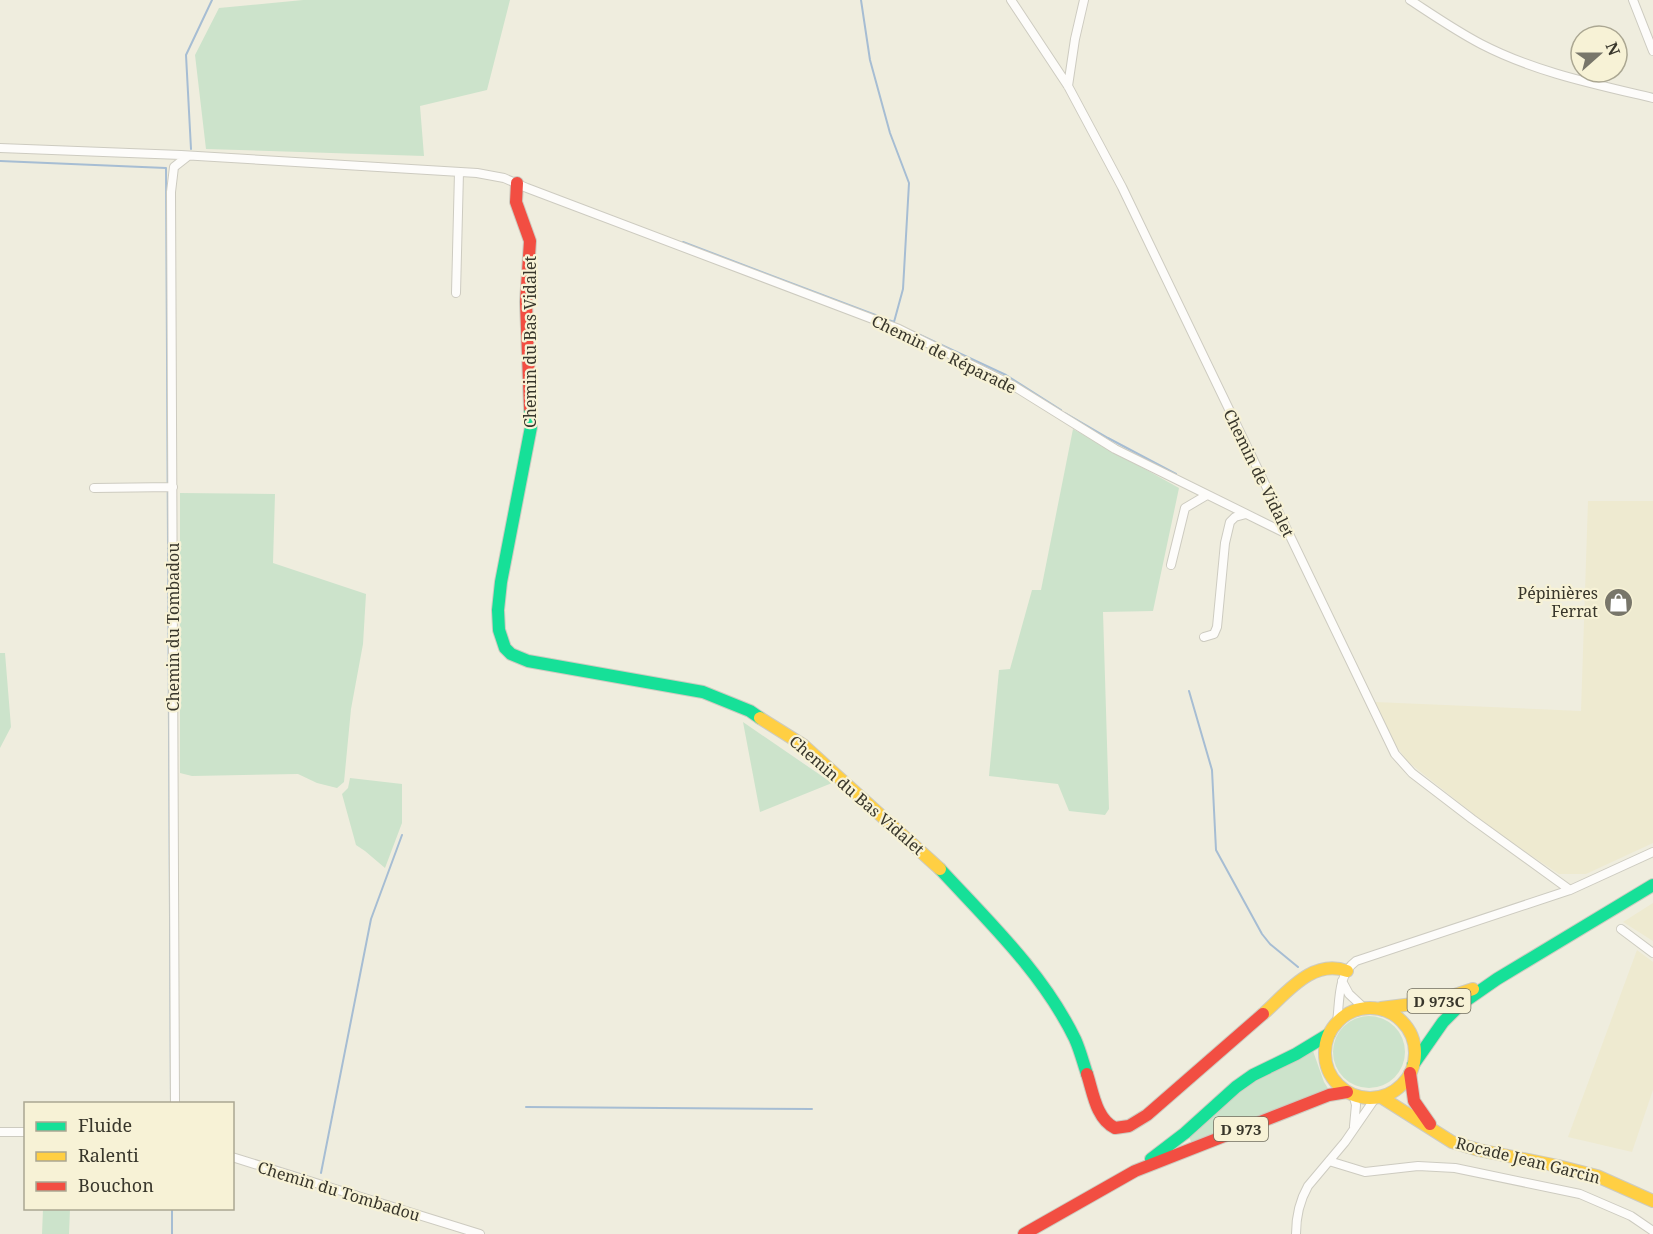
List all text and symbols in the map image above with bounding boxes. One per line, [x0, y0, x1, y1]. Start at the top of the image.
north arrow [1569, 24, 1629, 84]
text: N [1600, 39, 1626, 59]
street label: Chemin du Bas Vidalet [519, 256, 541, 428]
street label: Chemin de Réparade [868, 309, 1020, 399]
street label: Chemin de Vidalet [1218, 405, 1300, 541]
street label: Chemin du Tombadou [162, 543, 184, 711]
place label: Pépinières Ferrat [1518, 582, 1598, 622]
shop icon: Pépinières Ferrat [1603, 586, 1635, 618]
street label: Chemin du Bas Vidalet [785, 730, 929, 860]
road number: D 973C [1408, 989, 1470, 1013]
legend [24, 1102, 234, 1210]
text: Fluide [78, 1113, 132, 1137]
road number: D 973 [1214, 1117, 1268, 1141]
street label: Rocade Jean Garcin [1453, 1131, 1603, 1189]
text: Ralenti [78, 1143, 139, 1167]
street label: Chemin du Tombadou [255, 1156, 423, 1226]
text: Bouchon [78, 1173, 154, 1197]

